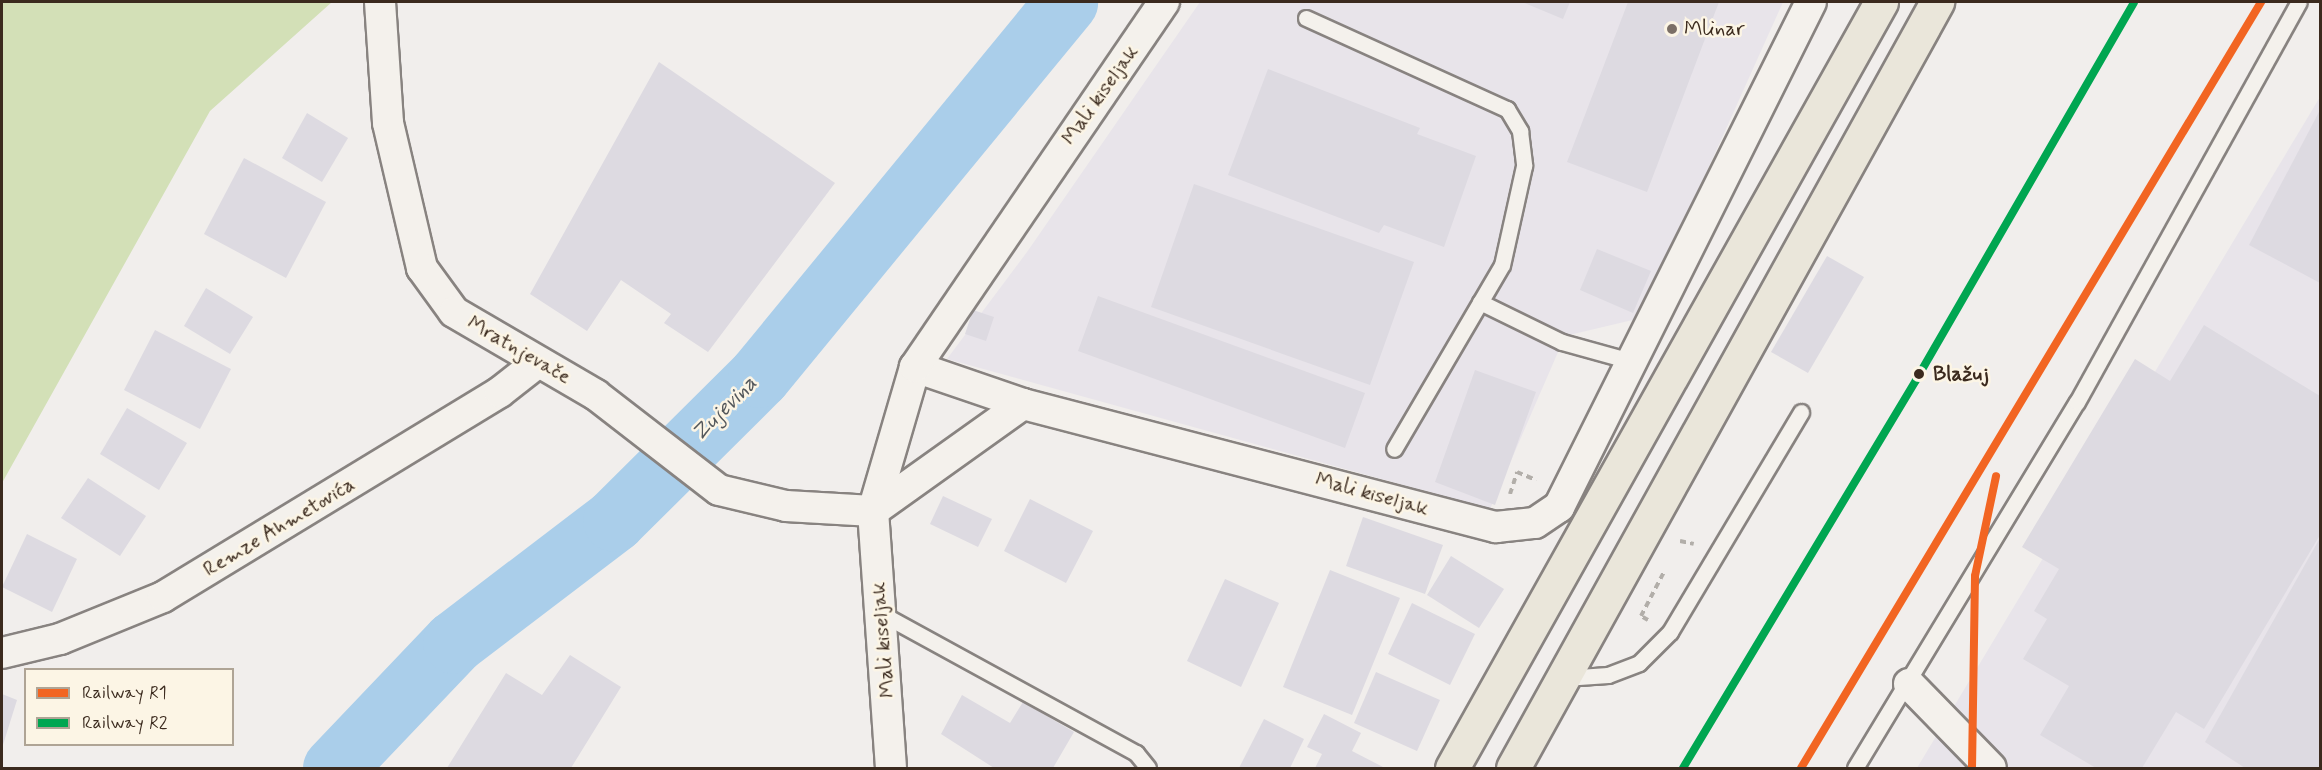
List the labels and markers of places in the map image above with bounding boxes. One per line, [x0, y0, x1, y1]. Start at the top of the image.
place label: Mlinar [1684, 16, 1745, 42]
marker: Mlinar [1665, 22, 1679, 36]
place label: Blažuj [1933, 361, 1989, 387]
marker: Blažuj [1910, 365, 1928, 383]

